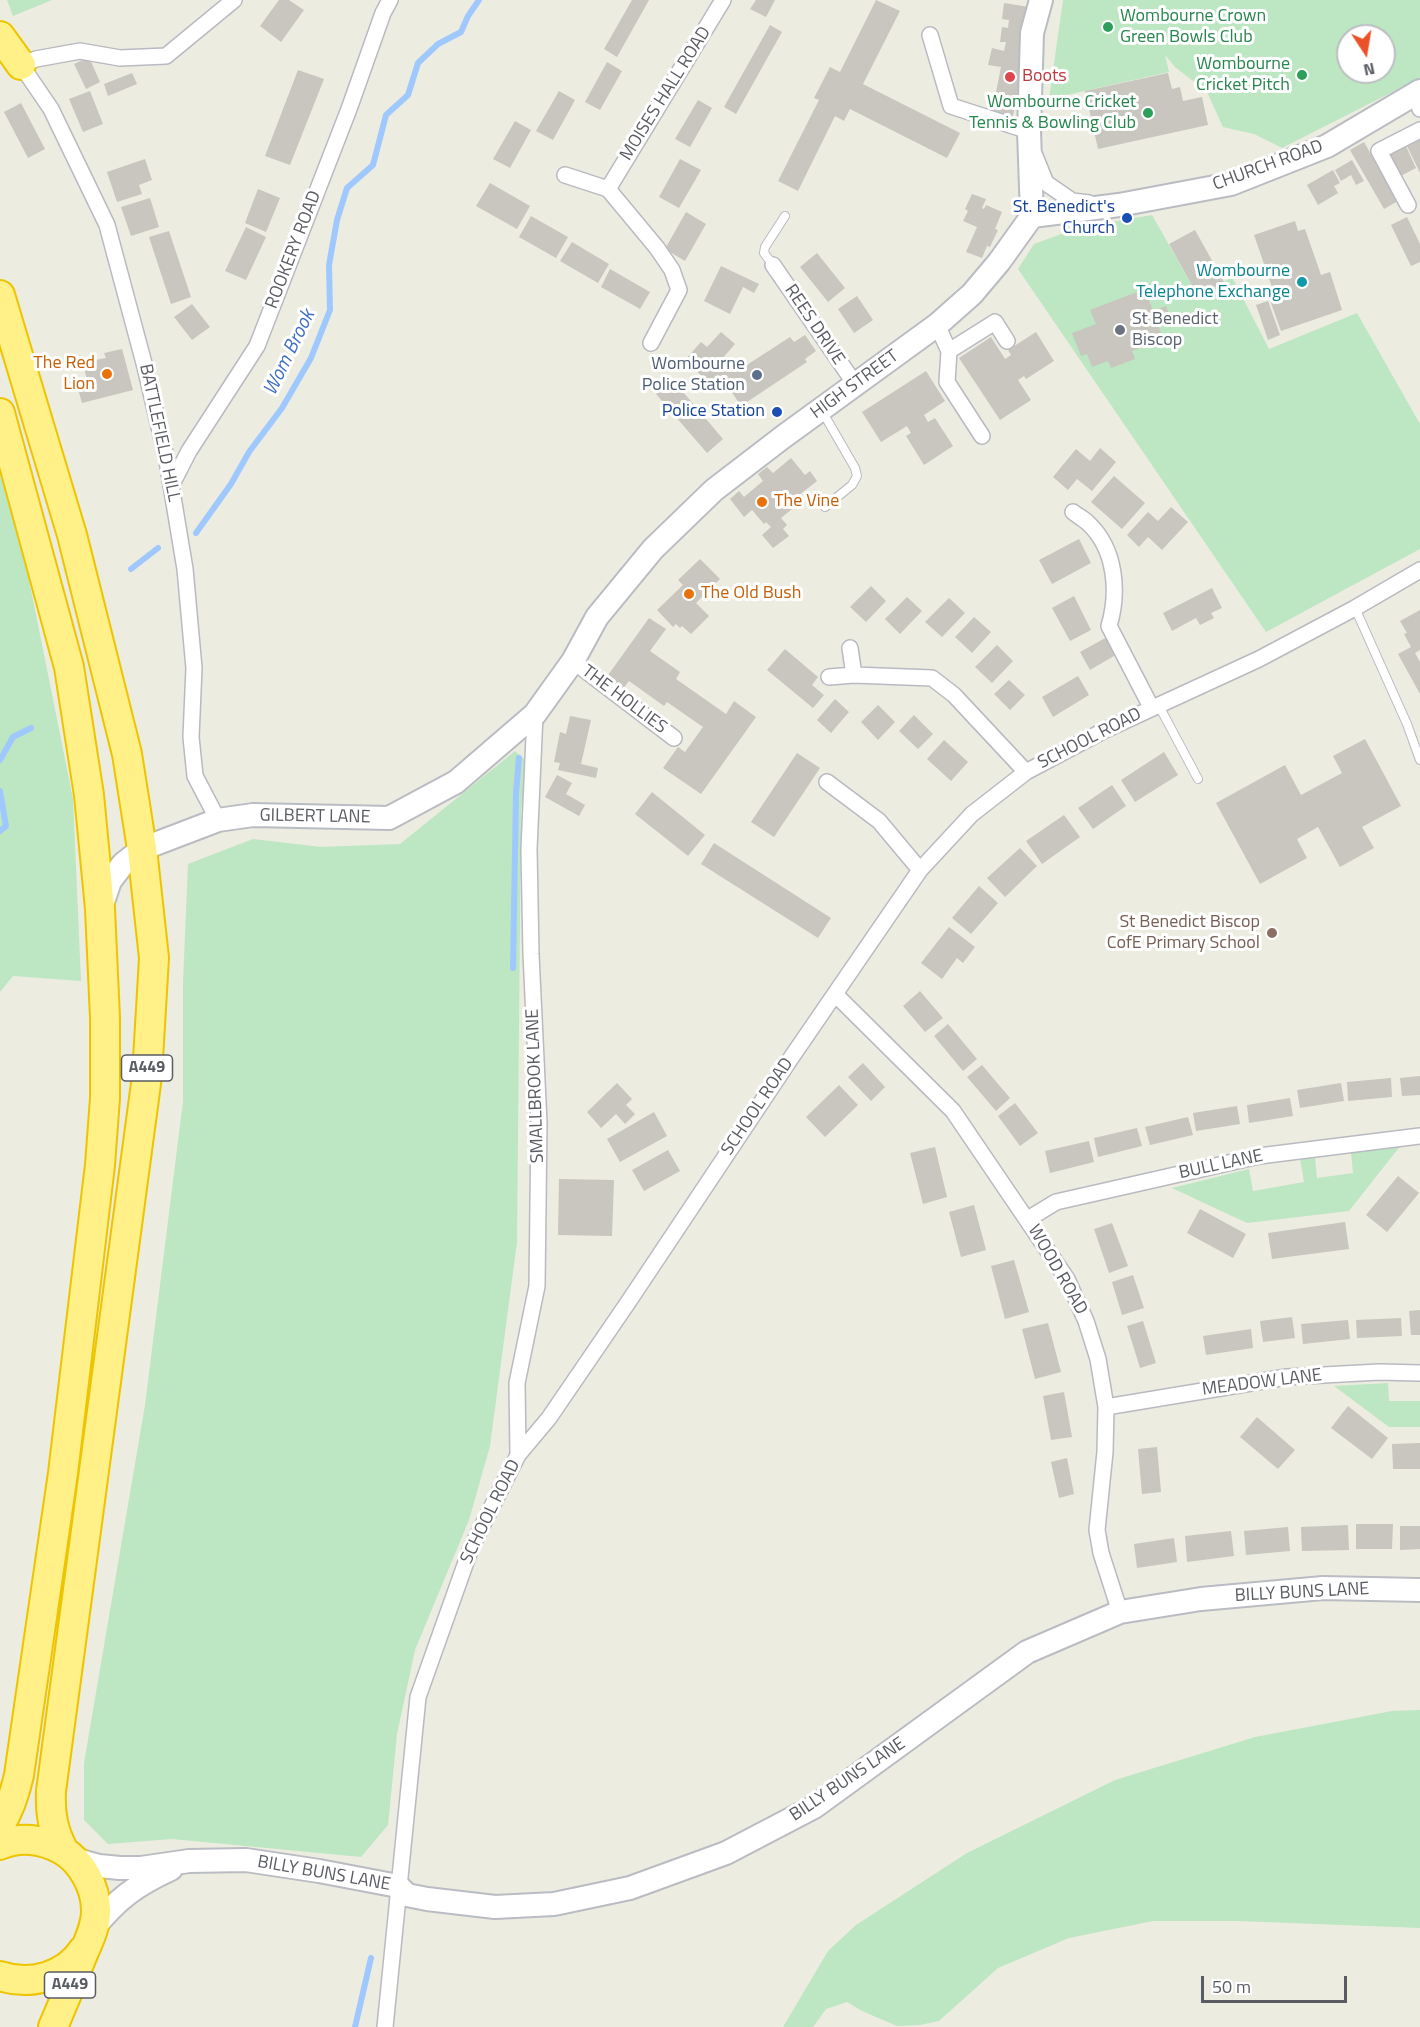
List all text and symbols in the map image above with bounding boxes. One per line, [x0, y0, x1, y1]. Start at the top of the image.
place label: Wombourne Crown Green Bowls Club [1120, 6, 1266, 48]
marker: Wombourne Crown Green Bowls Club [1101, 20, 1115, 34]
street label: MOISES HALL ROAD [616, 23, 716, 165]
north arrow [1336, 24, 1396, 84]
place label: Wombourne Cricket Pitch [1196, 54, 1290, 97]
text: N [1361, 57, 1377, 83]
place label: Boots [1022, 66, 1067, 88]
marker: Wombourne Cricket Pitch [1295, 68, 1309, 82]
marker: Boots [1003, 70, 1017, 84]
place label: Wombourne Cricket Tennis & Bowling Club [969, 92, 1136, 134]
marker: Wombourne Cricket Tennis & Bowling Club [1141, 106, 1155, 120]
street label: CHURCH ROAD [1210, 136, 1326, 196]
street label: ROOKERY ROAD [262, 188, 326, 312]
place label: St. Benedict's Church [1013, 197, 1115, 240]
marker: St. Benedict's Church [1120, 211, 1134, 225]
place label: Wombourne Telephone Exchange [1136, 261, 1290, 304]
marker: Wombourne Telephone Exchange [1295, 275, 1309, 289]
street label: REES DRIVE [779, 281, 849, 369]
water label: Wom Brook [259, 306, 321, 400]
place label: St Benedict Biscop [1132, 309, 1218, 352]
marker: St Benedict Biscop [1113, 323, 1127, 337]
street label: HIGH STREET [807, 346, 903, 424]
place label: The Red Lion [33, 353, 95, 395]
place label: Wombourne Police Station [642, 354, 745, 397]
street label: BATTLEFIELD HILL [134, 362, 184, 504]
marker: The Red Lion [100, 367, 114, 381]
marker: Wombourne Police Station [750, 368, 764, 382]
place label: Police Station [662, 401, 765, 423]
marker: Police Station [770, 405, 784, 419]
place label: The Vine [774, 491, 839, 513]
marker: The Vine [755, 495, 769, 509]
place label: The Old Bush [701, 583, 801, 605]
marker: The Old Bush [682, 587, 696, 601]
street label: THE HOLLIES [577, 661, 671, 739]
street label: SCHOOL ROAD [1035, 704, 1145, 774]
street label: GILBERT LANE [259, 805, 371, 829]
place label: St Benedict Biscop CofE Primary School [1107, 912, 1260, 954]
marker: St Benedict Biscop CofE Primary School [1265, 926, 1279, 940]
street label: SMALLBROOK LANE [523, 1008, 549, 1164]
street label: SCHOOL ROAD [717, 1054, 799, 1160]
road number: A449 [122, 1055, 172, 1081]
street label: BULL LANE [1177, 1146, 1265, 1184]
street label: WOOD ROAD [1023, 1221, 1091, 1319]
street label: MEADOW LANE [1201, 1365, 1323, 1401]
street label: SCHOOL ROAD [456, 1456, 526, 1568]
street label: BILLY BUNS LANE [1234, 1579, 1370, 1607]
street label: BILLY BUNS LANE [786, 1733, 910, 1827]
street label: BILLY BUNS LANE [256, 1852, 392, 1896]
scale bar [1204, 1964, 1350, 2002]
road number: A449 [44, 1972, 96, 1998]
text: 50 m [1212, 1973, 1251, 2000]

